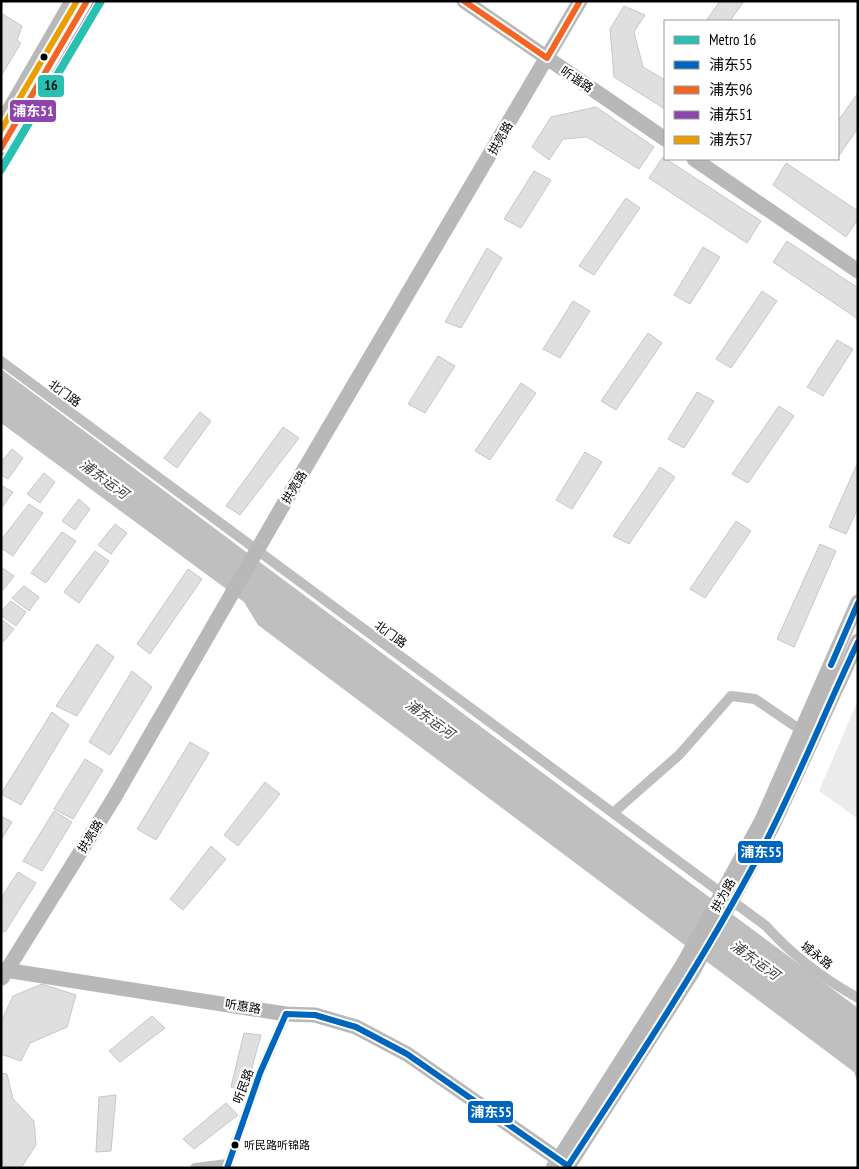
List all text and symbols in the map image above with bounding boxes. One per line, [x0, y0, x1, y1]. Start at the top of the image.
legend [664, 20, 839, 160]
text: Metro 16 [709, 30, 756, 49]
unlabelled marker [39, 52, 49, 62]
text: 浦东55 [709, 55, 753, 74]
street label: 听谐路 [558, 63, 596, 95]
line badge: 16 [37, 74, 65, 98]
text: 16 [44, 76, 58, 94]
text: 浦东96 [709, 80, 753, 99]
line badge: 浦东51 [9, 99, 57, 123]
text: 浦东51 [12, 102, 54, 120]
text: 浦东51 [709, 105, 753, 124]
street label: 拱亮路 [485, 119, 515, 157]
text: 浦东57 [709, 130, 753, 149]
street label: 北门路 [46, 376, 84, 410]
water label: 浦东运河 [76, 455, 134, 505]
street label: 拱亮路 [278, 468, 310, 506]
street label: 北门路 [372, 617, 410, 651]
water label: 浦东运河 [402, 695, 460, 745]
street label: 拱亮路 [74, 817, 106, 855]
line badge: 浦东55 [737, 840, 784, 864]
text: 浦东55 [740, 843, 782, 861]
street label: 拱为路 [708, 876, 738, 914]
water label: 浦东运河 [727, 936, 785, 986]
street label: 城永路 [798, 938, 836, 972]
street label: 听惠路 [224, 996, 262, 1016]
street label: 听民路 [230, 1067, 256, 1105]
line badge: 浦东55 [467, 1100, 514, 1124]
text: 浦东55 [470, 1103, 512, 1121]
place label: 听民路听锦路 [244, 1138, 310, 1152]
marker: 听民路听锦路 [230, 1140, 240, 1150]

